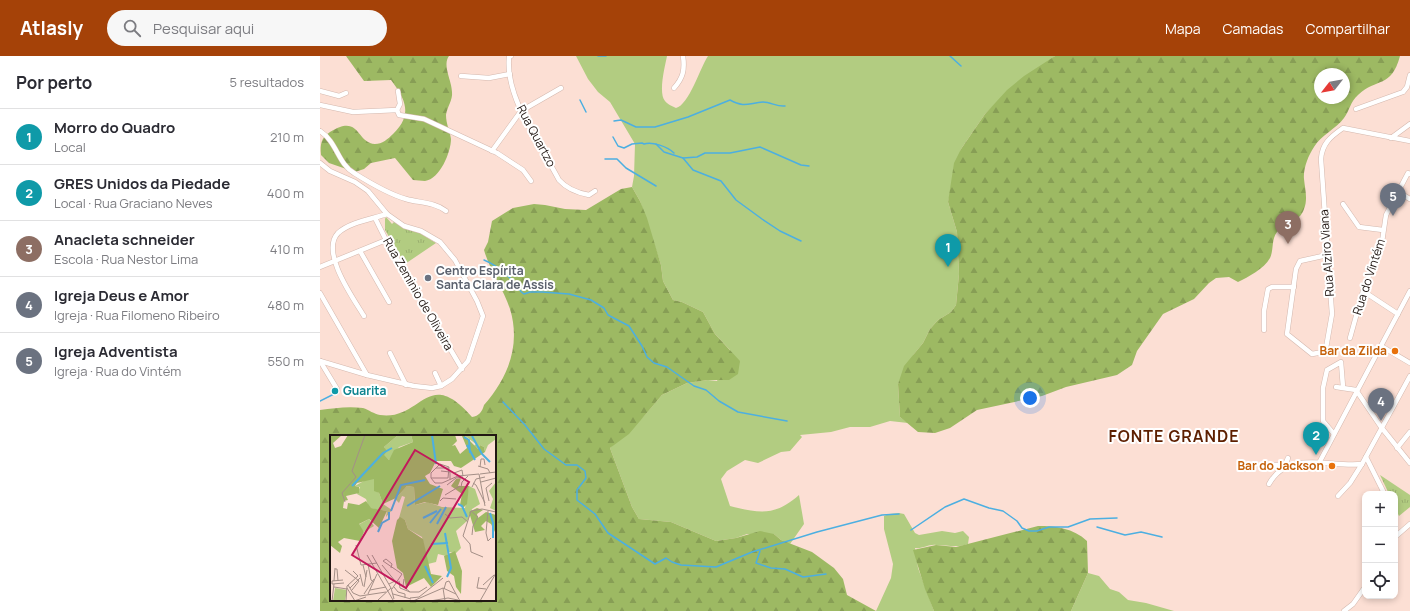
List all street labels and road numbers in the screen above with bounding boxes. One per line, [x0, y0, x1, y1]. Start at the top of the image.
street label: Rua Quartzo [513, 102, 560, 170]
street label: Rua Alziro Viana [1315, 209, 1338, 297]
street label: Rua Zeminio de Oliveira [379, 234, 458, 353]
street label: Rua do Vintém [1348, 237, 1389, 317]

